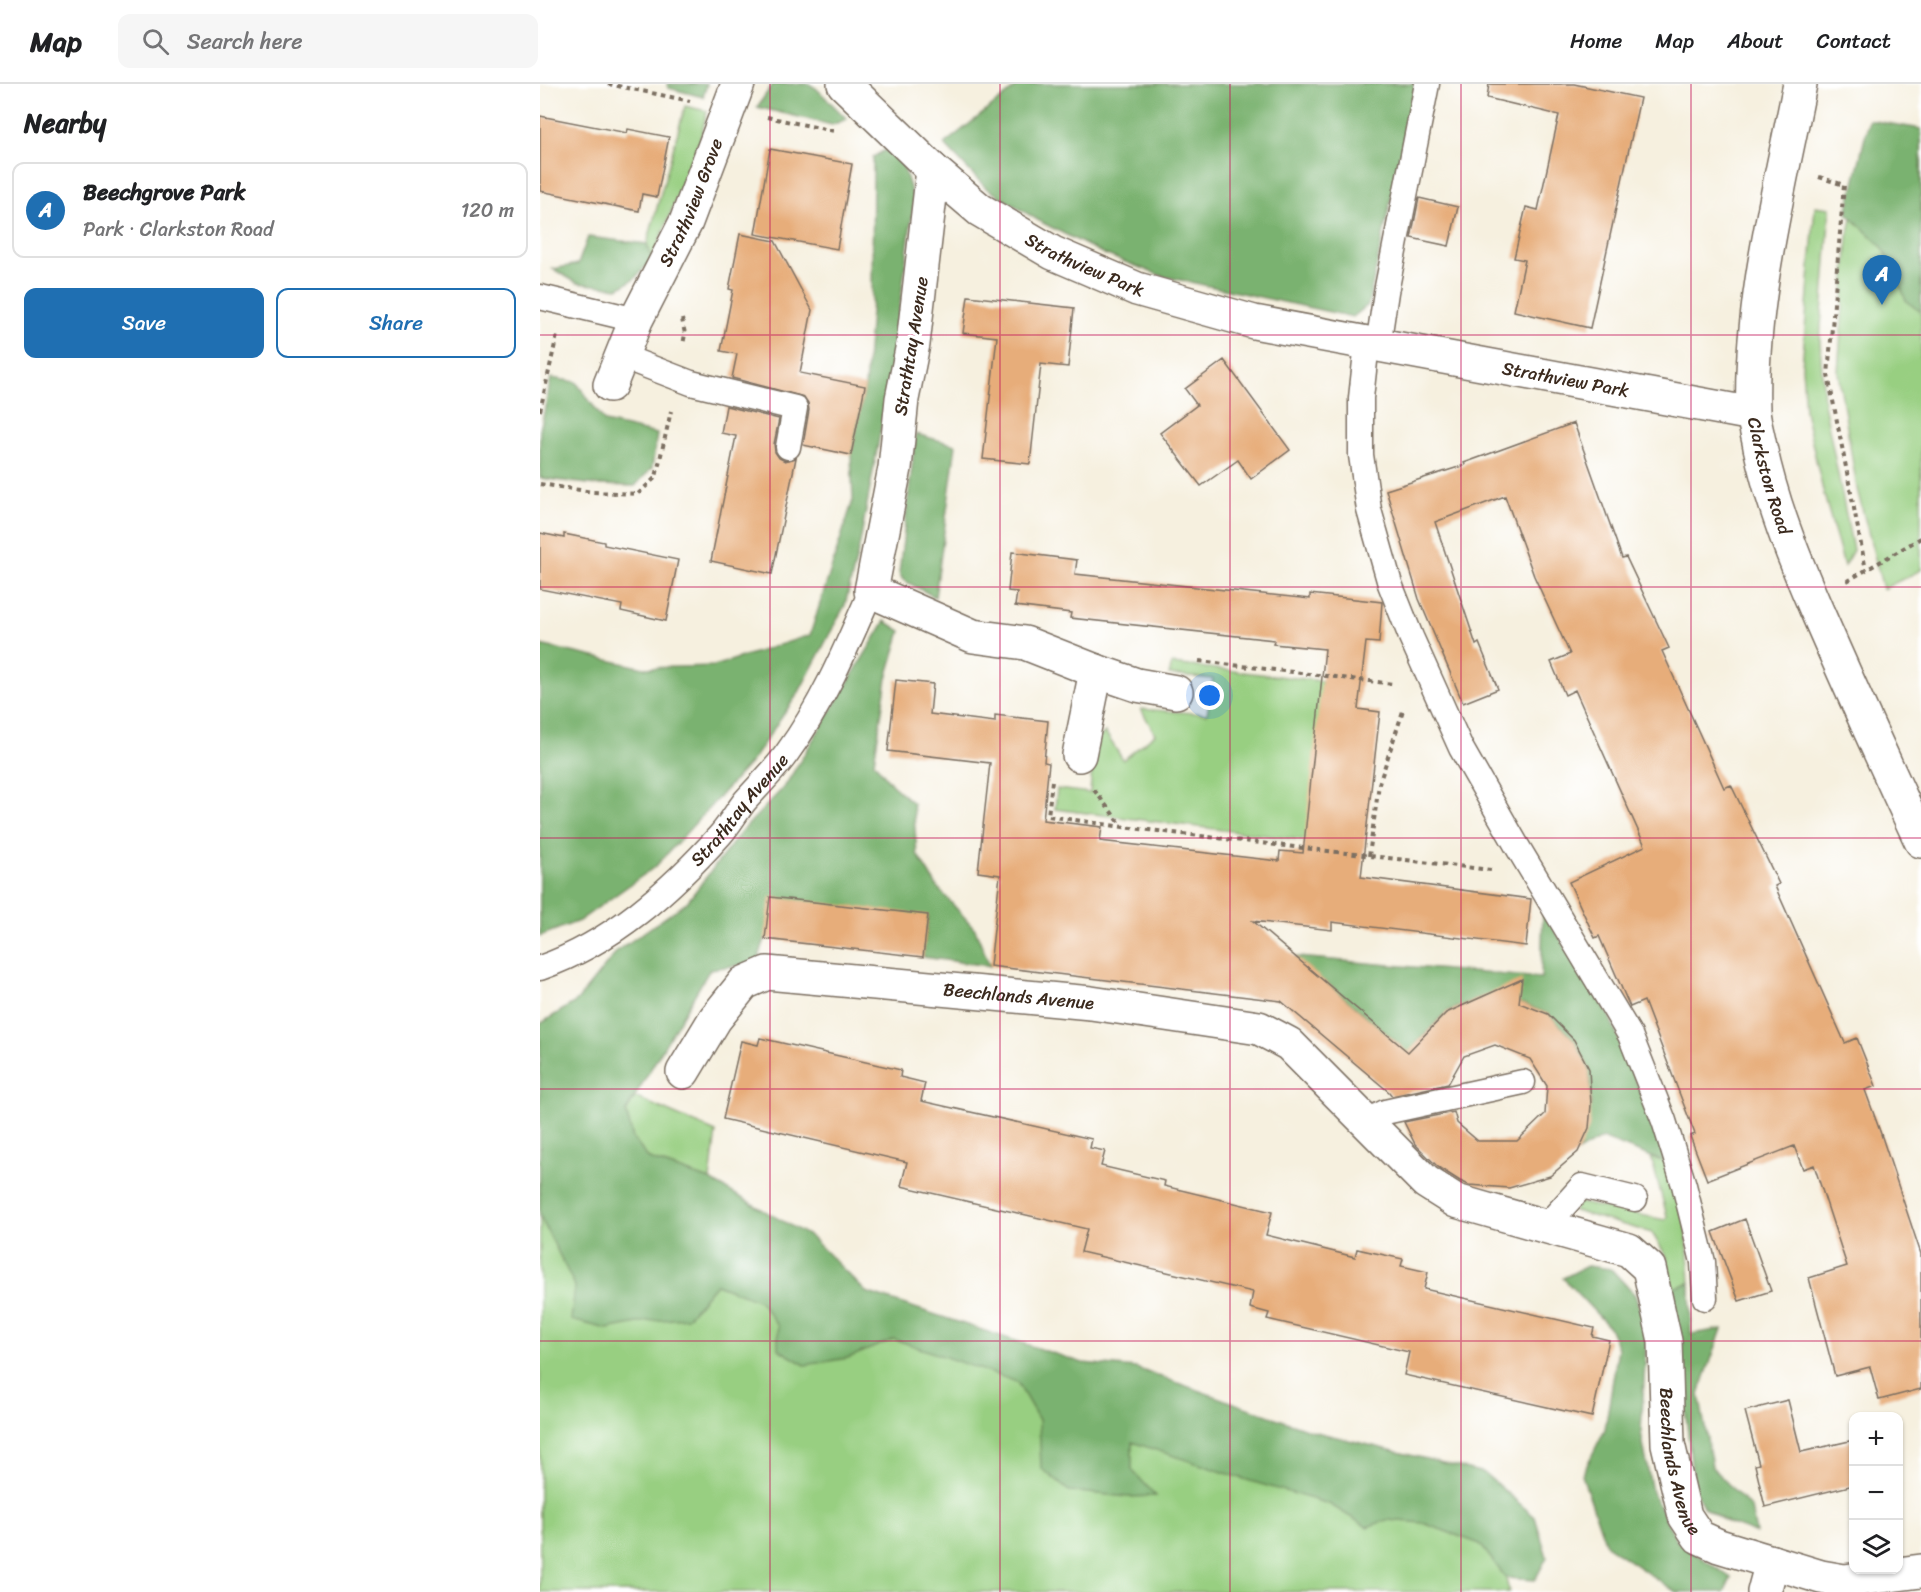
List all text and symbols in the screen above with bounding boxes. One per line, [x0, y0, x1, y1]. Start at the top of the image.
search box [118, 14, 538, 68]
text: Map [30, 17, 82, 66]
text: Search here [187, 22, 303, 61]
text: Home [1570, 22, 1622, 60]
text: Map [1655, 22, 1694, 60]
text: About [1727, 22, 1784, 60]
text: Contact [1817, 22, 1891, 60]
icon: search [139, 25, 172, 58]
text: Nearby [24, 100, 106, 146]
street label: Strathview Grove [650, 134, 732, 272]
text: Beechgrove Park [83, 173, 245, 212]
text: A [39, 193, 52, 228]
text: 120 m [461, 193, 514, 228]
text: Park · Clarkston Road [83, 212, 274, 247]
street label: Strathview Park [1019, 224, 1148, 306]
pin: A [1862, 256, 1902, 305]
street label: Strathtay Avenue [884, 274, 938, 418]
button: Save [24, 288, 264, 358]
button: Share [276, 288, 516, 358]
street label: Strathview Park [1500, 352, 1632, 407]
street label: Clarkston Road [1738, 414, 1801, 541]
your location [1195, 681, 1224, 710]
street label: Strathtay Avenue [682, 746, 797, 874]
street label: Beechlands Avenue [942, 973, 1096, 1019]
street label: Beechlands Avenue [1650, 1387, 1710, 1542]
map controls [1849, 1412, 1903, 1574]
button: + [1849, 1412, 1903, 1466]
button: − [1849, 1466, 1903, 1520]
button: layers [1849, 1520, 1903, 1574]

